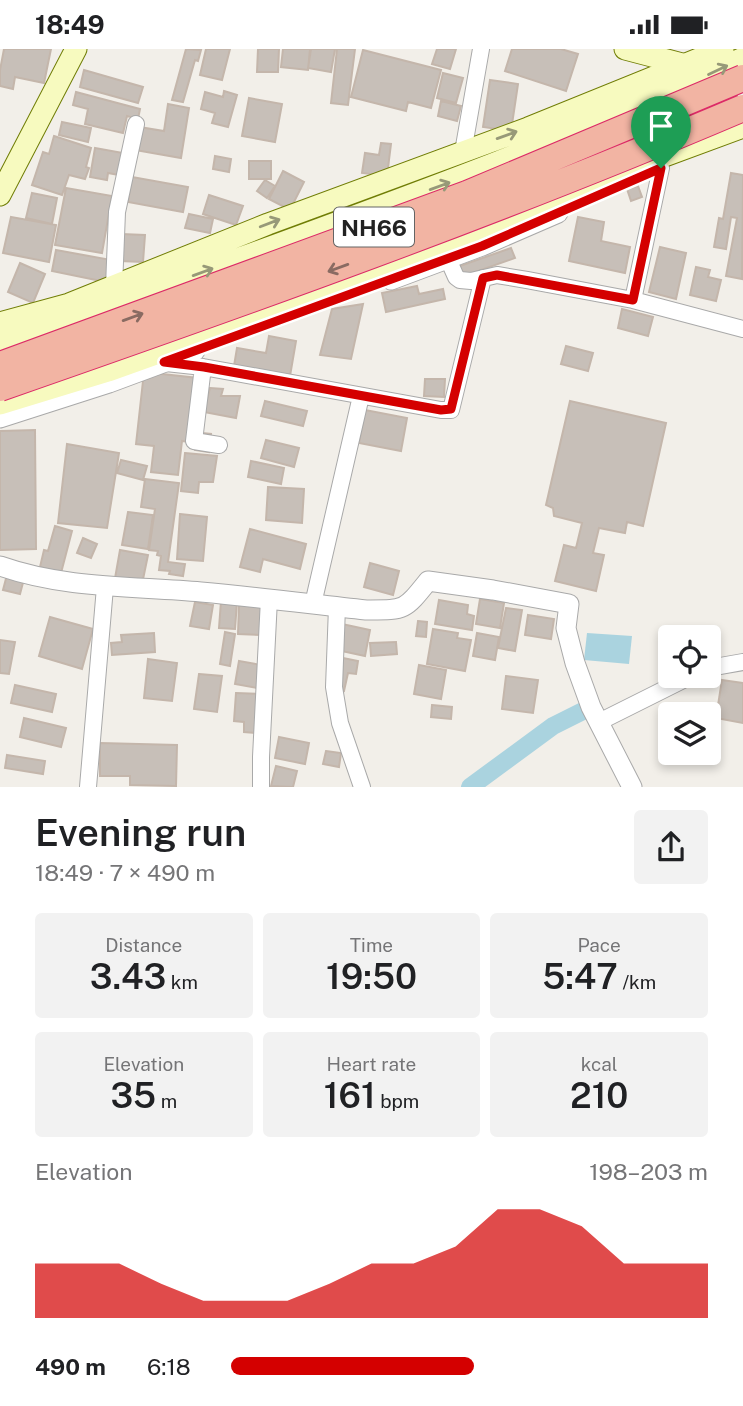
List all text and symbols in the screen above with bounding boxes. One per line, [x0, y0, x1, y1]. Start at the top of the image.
text: 18:49 [35, 9, 105, 40]
one-way arrow [707, 63, 728, 76]
pin [631, 96, 691, 168]
icon: arrive [642, 107, 680, 145]
one-way arrow [495, 128, 517, 141]
one-way arrow [429, 178, 451, 191]
road number: NH66 [334, 207, 414, 246]
one-way arrow [259, 216, 281, 229]
one-way arrow [327, 263, 349, 275]
one-way arrow [192, 264, 214, 277]
one-way arrow [122, 310, 144, 322]
map controls [658, 625, 721, 765]
button: locate [658, 625, 721, 688]
button: layers [658, 702, 721, 765]
text: Evening run [35, 810, 246, 855]
button: share [634, 810, 708, 884]
text: 18:49 · 7 × 490 m [35, 859, 215, 886]
text: Distance [105, 934, 182, 956]
text: Time [350, 934, 393, 956]
text: Pace [577, 934, 621, 956]
text: 3.43 [90, 956, 166, 997]
text: 19:50 [326, 956, 417, 997]
text: 5:47 [542, 956, 618, 997]
text: km [166, 971, 198, 993]
text: /km [618, 971, 656, 993]
text: Elevation [104, 1053, 184, 1075]
text: Heart rate [327, 1053, 416, 1075]
text: kcal [581, 1053, 618, 1075]
text: 35 [110, 1075, 156, 1116]
text: 161 [324, 1075, 376, 1116]
text: 210 [570, 1075, 628, 1116]
text: m [156, 1090, 177, 1112]
text: bpm [376, 1090, 419, 1112]
text: Elevation [35, 1158, 133, 1185]
text: 198–203 m [589, 1158, 708, 1185]
text: 490 m [35, 1353, 106, 1380]
text: 6:18 [147, 1353, 191, 1380]

